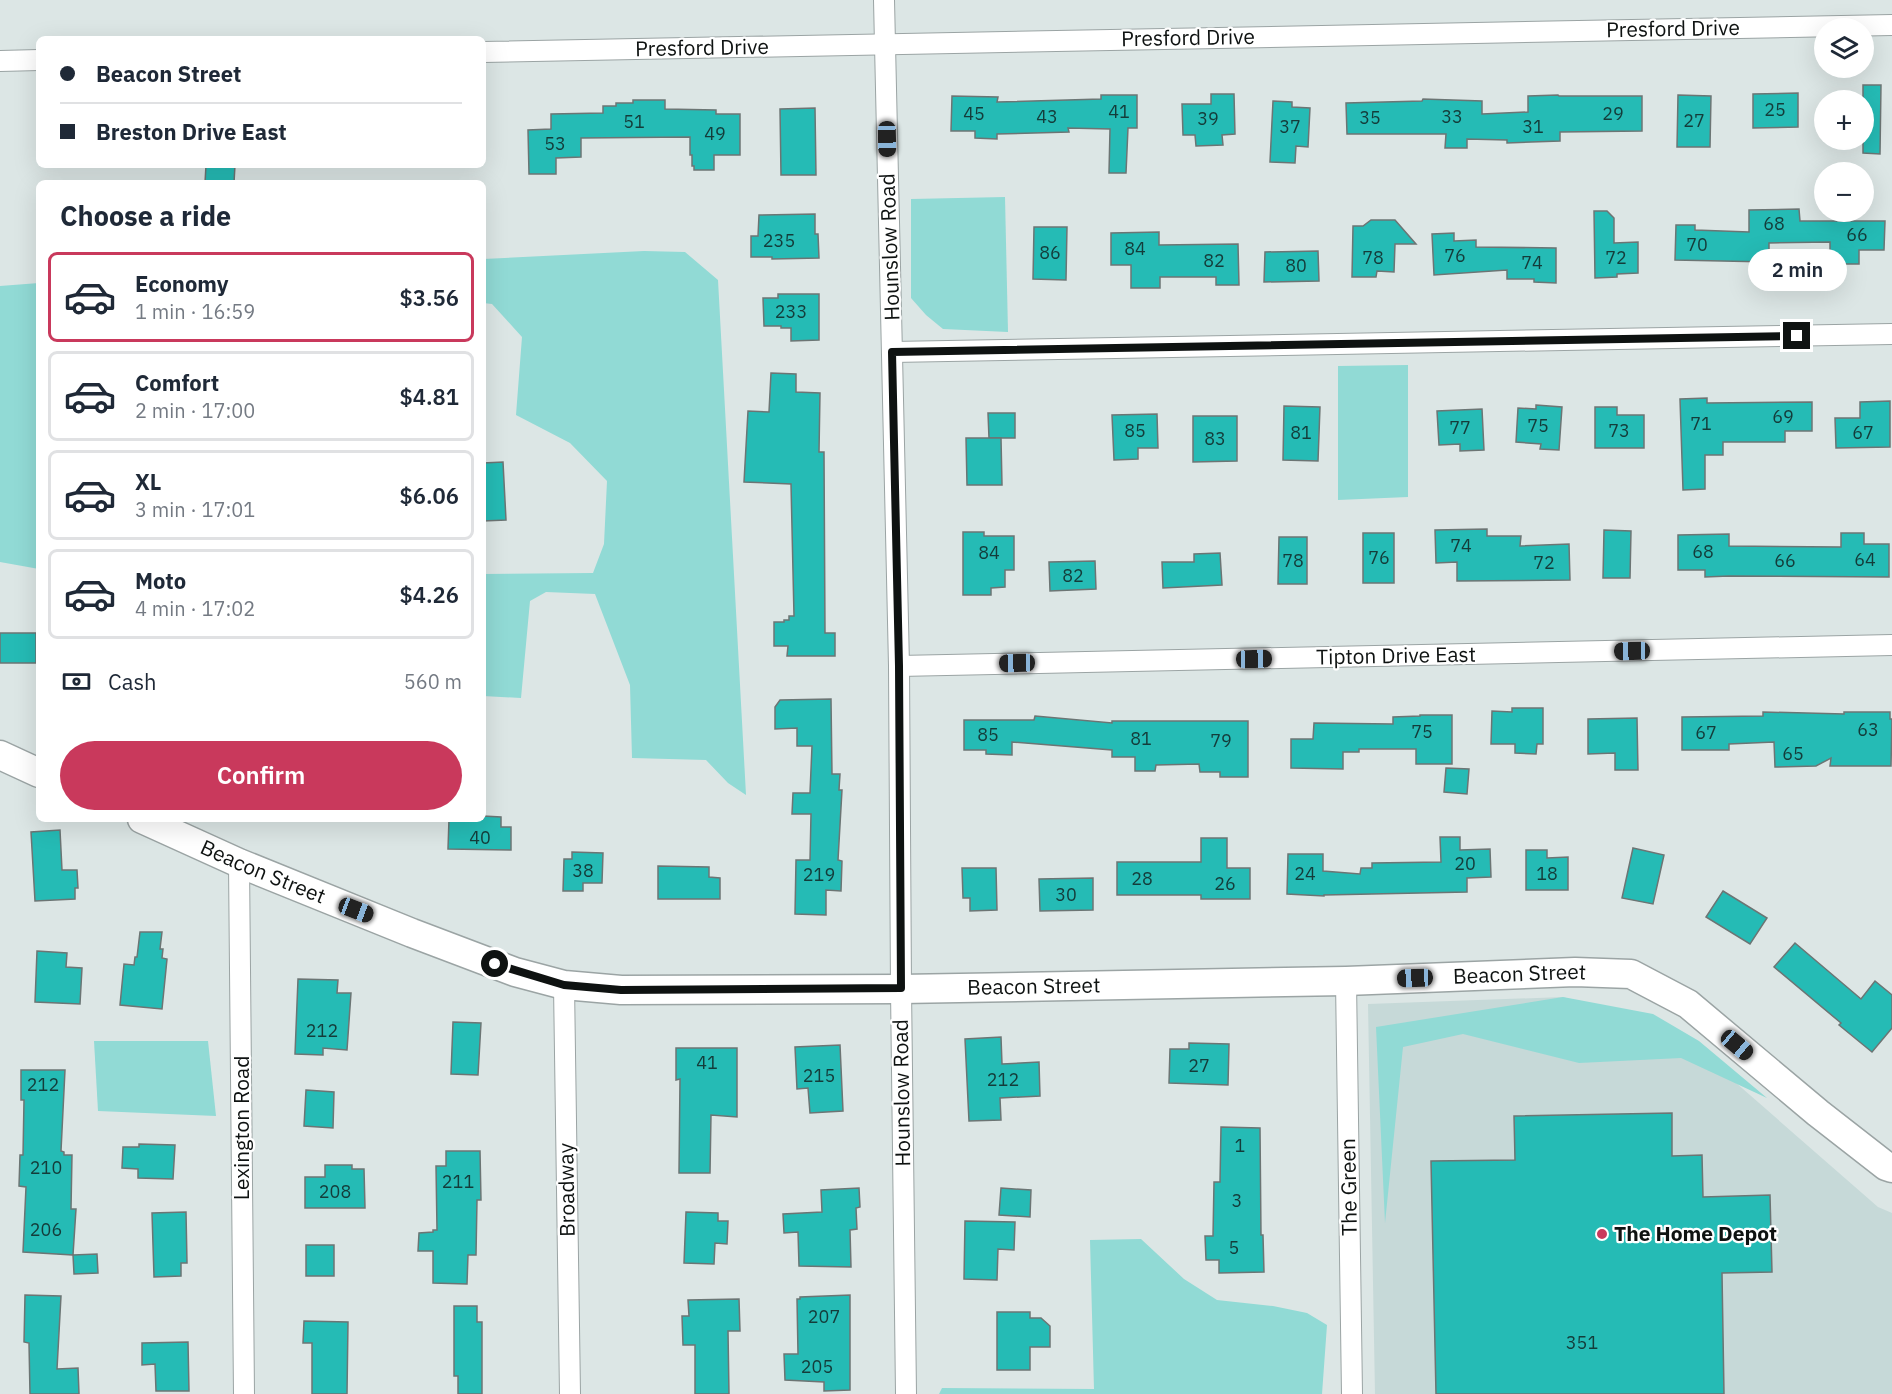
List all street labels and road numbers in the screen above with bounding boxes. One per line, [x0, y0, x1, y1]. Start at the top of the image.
street label: Presford Drive [1606, 13, 1740, 43]
street label: Presford Drive [1121, 22, 1255, 52]
street label: Presford Drive [635, 32, 769, 62]
street label: Hounslow Road [872, 173, 906, 321]
street label: Tipton Drive East [1316, 640, 1476, 670]
street label: Beacon Street [196, 832, 330, 910]
street label: Beacon Street [1452, 957, 1587, 990]
street label: Beacon Street [967, 970, 1101, 1001]
street label: Hounslow Road [886, 1019, 916, 1167]
street label: Lexington Road [227, 1056, 255, 1200]
street label: The Green [1333, 1138, 1363, 1236]
street label: Broadway [551, 1142, 581, 1237]

